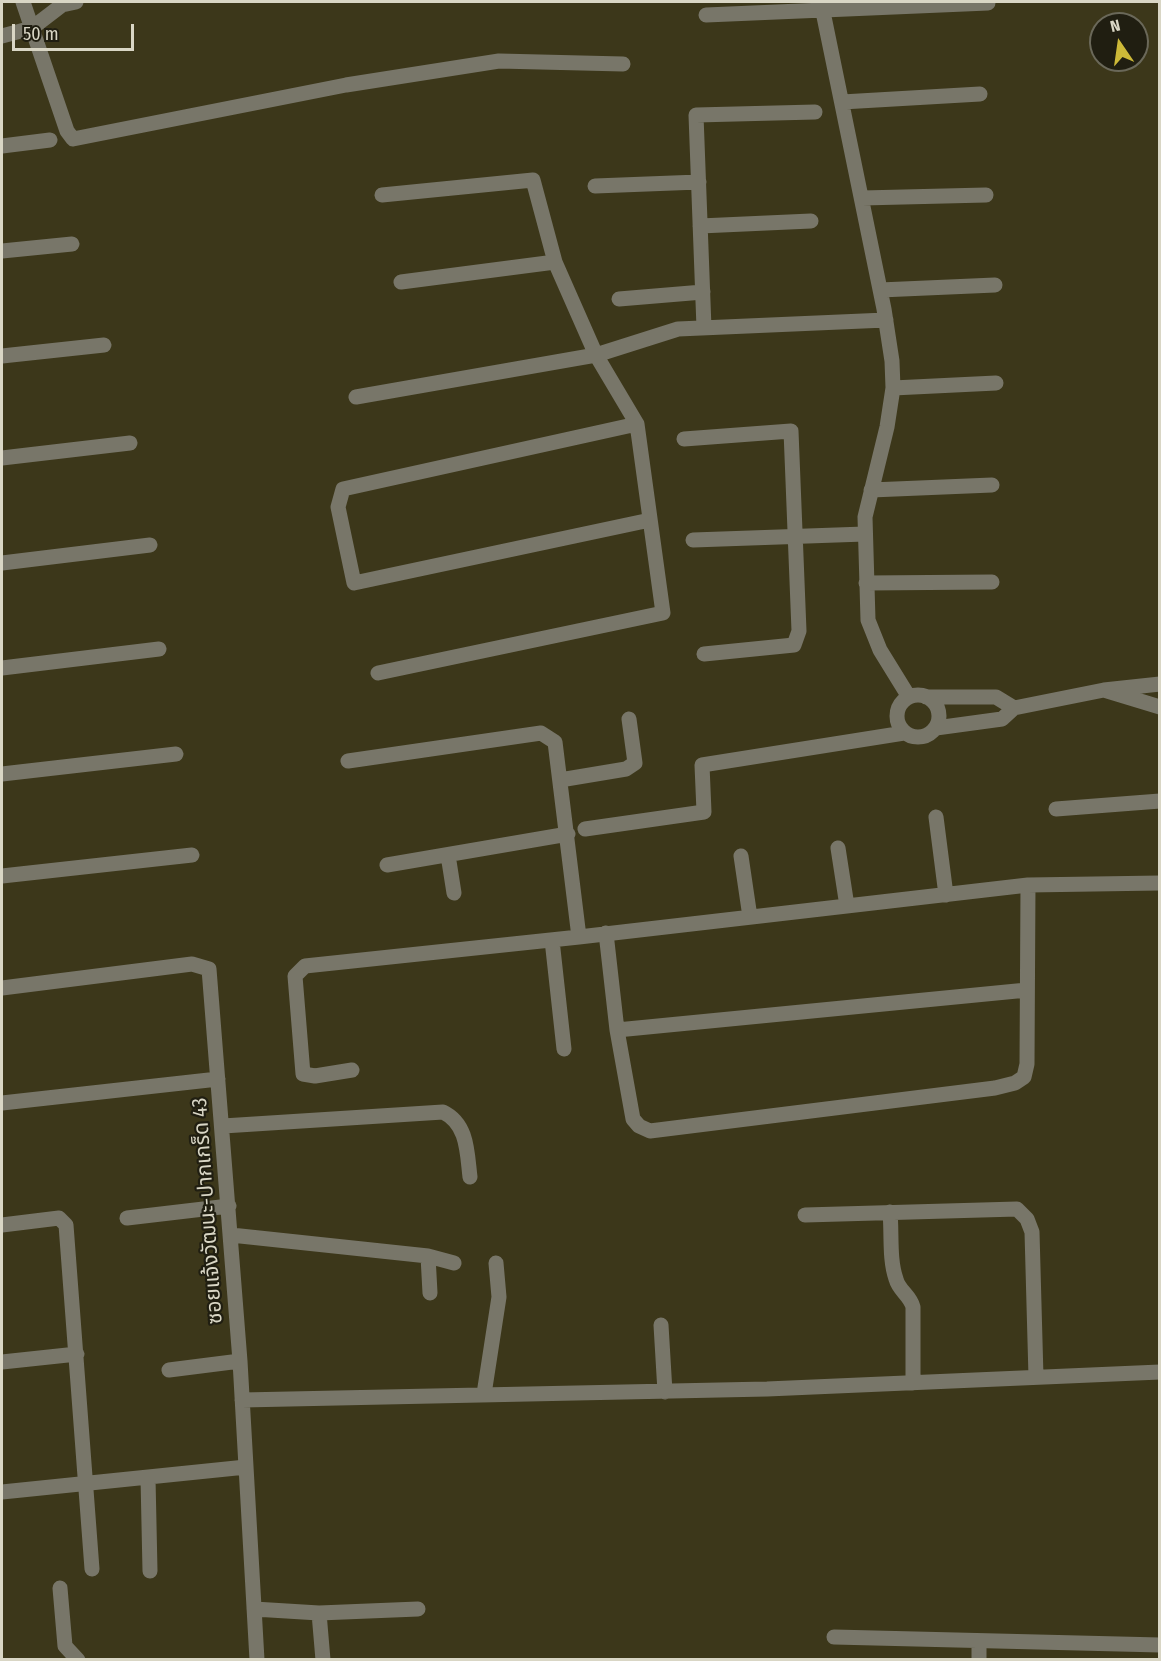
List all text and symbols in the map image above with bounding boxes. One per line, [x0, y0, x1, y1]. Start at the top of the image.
scale bar [15, 12, 136, 50]
north arrow [1089, 12, 1149, 72]
text: N [1108, 16, 1122, 36]
text: 50 m [23, 23, 59, 45]
street label: ซอยแจ้งวัฒนะ-ปากเกร็ด 43 [188, 1097, 228, 1325]

